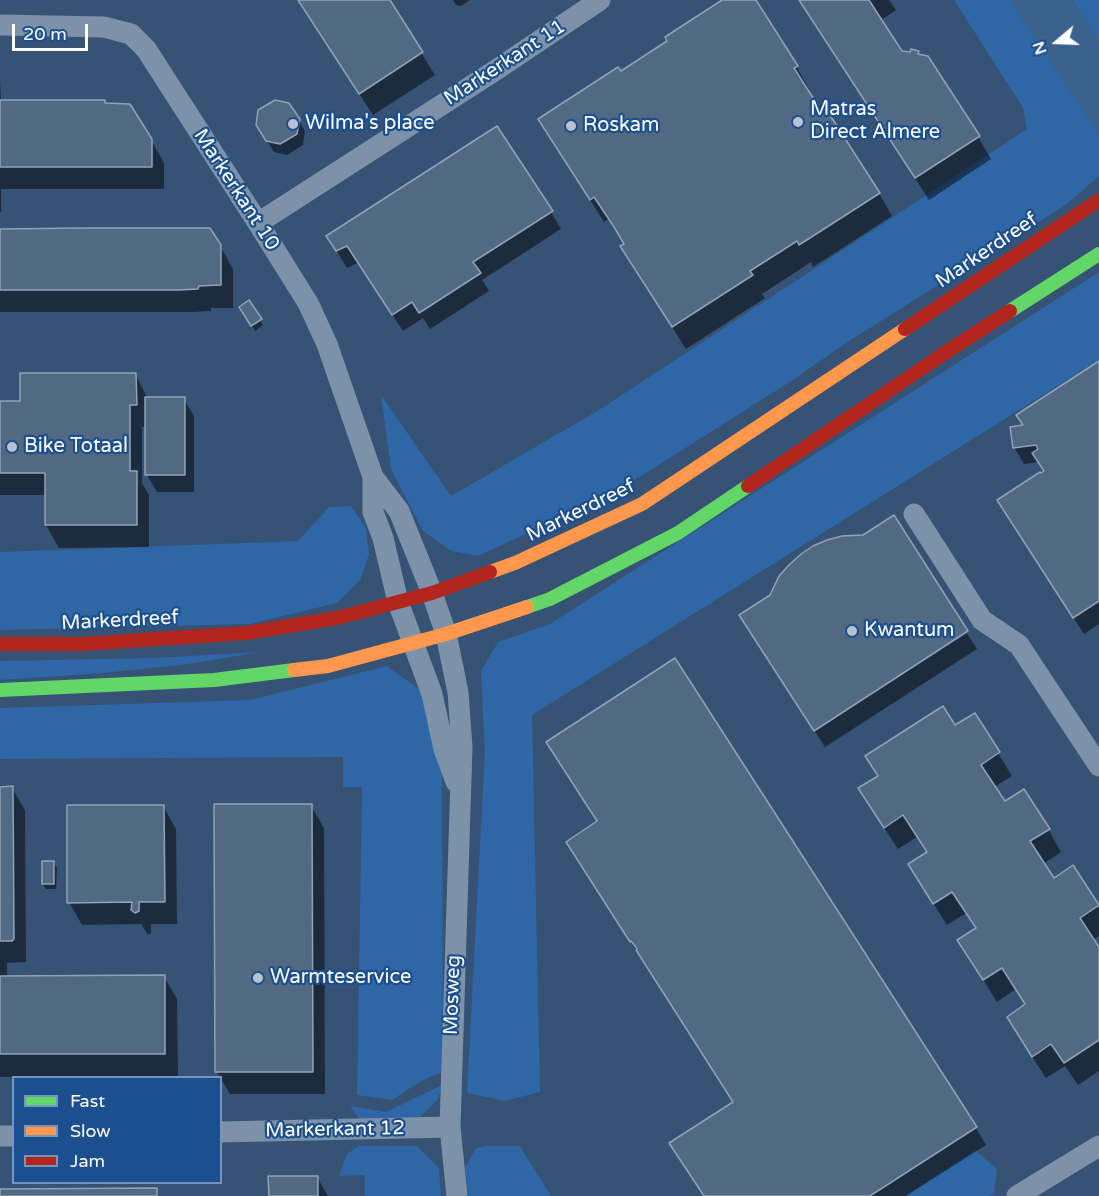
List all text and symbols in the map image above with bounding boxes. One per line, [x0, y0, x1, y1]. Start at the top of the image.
scale bar [15, 12, 92, 50]
north arrow [1027, 12, 1087, 72]
street label: Markerkant 11 [440, 15, 570, 111]
text: 20 m [23, 23, 67, 45]
text: N [1028, 39, 1052, 57]
place label: Matras Direct Almere [810, 98, 940, 145]
place label: Wilma's place [305, 112, 435, 136]
place label: Roskam [583, 114, 659, 138]
marker: Matras Direct Almere [791, 115, 805, 129]
marker: Wilma's place [286, 117, 300, 131]
marker: Roskam [564, 119, 578, 133]
street label: Markerkant 10 [188, 125, 284, 255]
street label: Markerdreef [931, 208, 1043, 294]
place label: Bike Totaal [24, 435, 128, 459]
marker: Bike Totaal [5, 440, 19, 454]
street label: Markerdreef [523, 474, 639, 548]
street label: Markerdreef [61, 606, 179, 636]
place label: Kwantum [864, 619, 954, 643]
marker: Kwantum [845, 624, 859, 638]
street label: Mosweg [440, 954, 466, 1036]
place label: Warmteservice [270, 966, 411, 990]
marker: Warmteservice [251, 971, 265, 985]
legend [12, 1076, 222, 1184]
text: Fast [70, 1090, 105, 1112]
street label: Markerkant 12 [265, 1117, 405, 1143]
text: Slow [70, 1120, 111, 1142]
text: Jam [70, 1150, 105, 1172]

